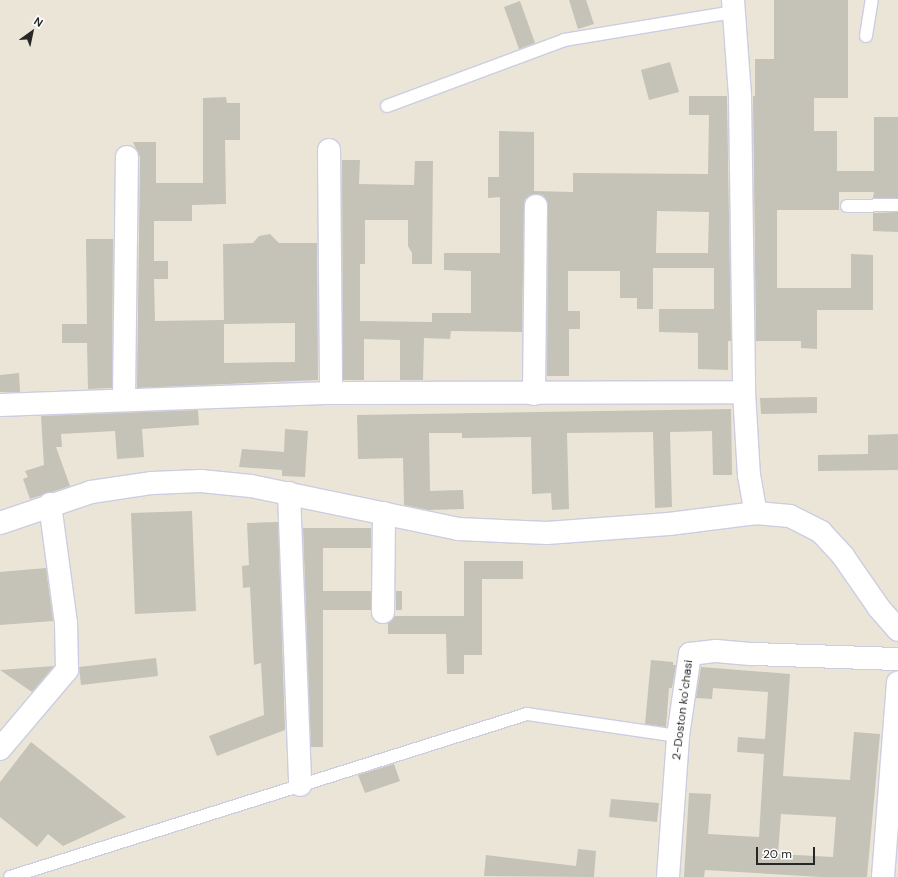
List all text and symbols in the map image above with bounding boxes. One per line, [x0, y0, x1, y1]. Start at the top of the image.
north arrow [12, 12, 52, 52]
text: N [31, 14, 46, 30]
street label: 2-Doston koʻchasi [670, 659, 696, 761]
scale bar [758, 839, 817, 865]
text: 20 m [763, 846, 792, 862]

